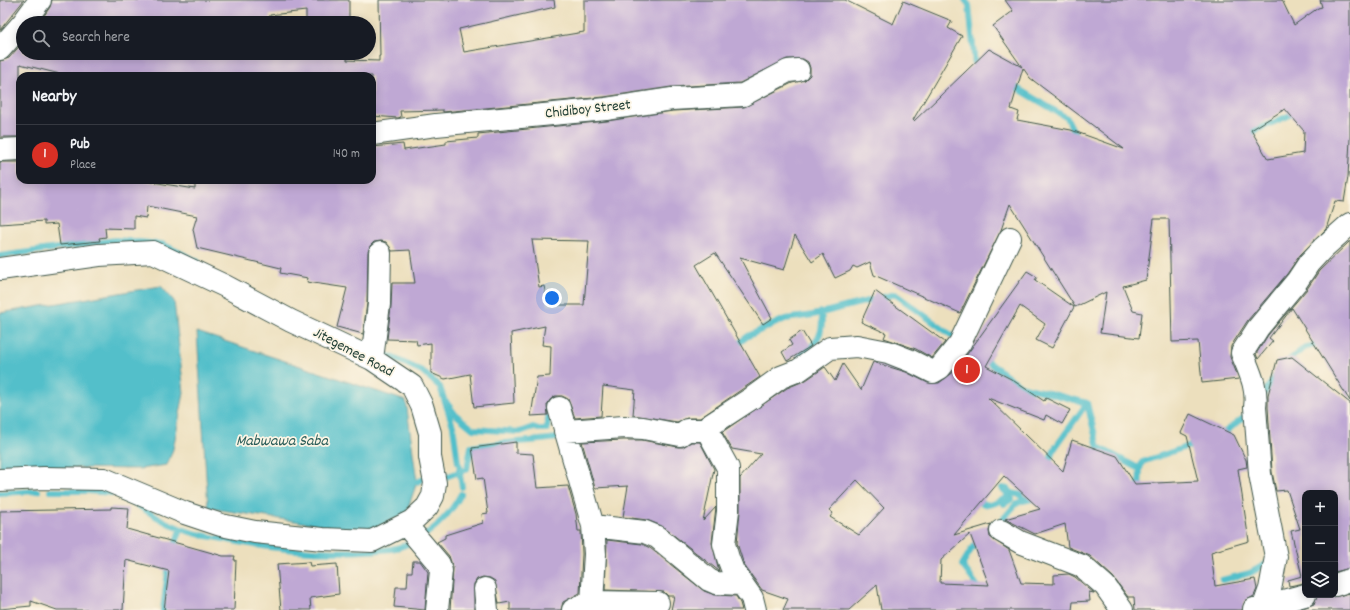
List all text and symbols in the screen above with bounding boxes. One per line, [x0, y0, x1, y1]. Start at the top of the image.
search box [16, 16, 376, 60]
icon: search [30, 27, 52, 49]
text: Search here [62, 27, 130, 49]
text: Nearby [32, 86, 76, 110]
street label: Chidiboy Street [544, 95, 632, 125]
text: Pub [70, 134, 90, 156]
text: 1 [44, 145, 46, 164]
text: 140 m [333, 145, 360, 164]
text: Place [70, 156, 96, 175]
your location [542, 288, 562, 308]
street label: Jitegemee Road [309, 323, 397, 383]
pin: 1 [954, 355, 980, 385]
water label: Mabwawa Saba [236, 430, 330, 453]
map controls [1302, 490, 1338, 598]
button: + [1302, 490, 1338, 526]
button: − [1302, 526, 1338, 562]
button: layers [1302, 562, 1338, 598]

